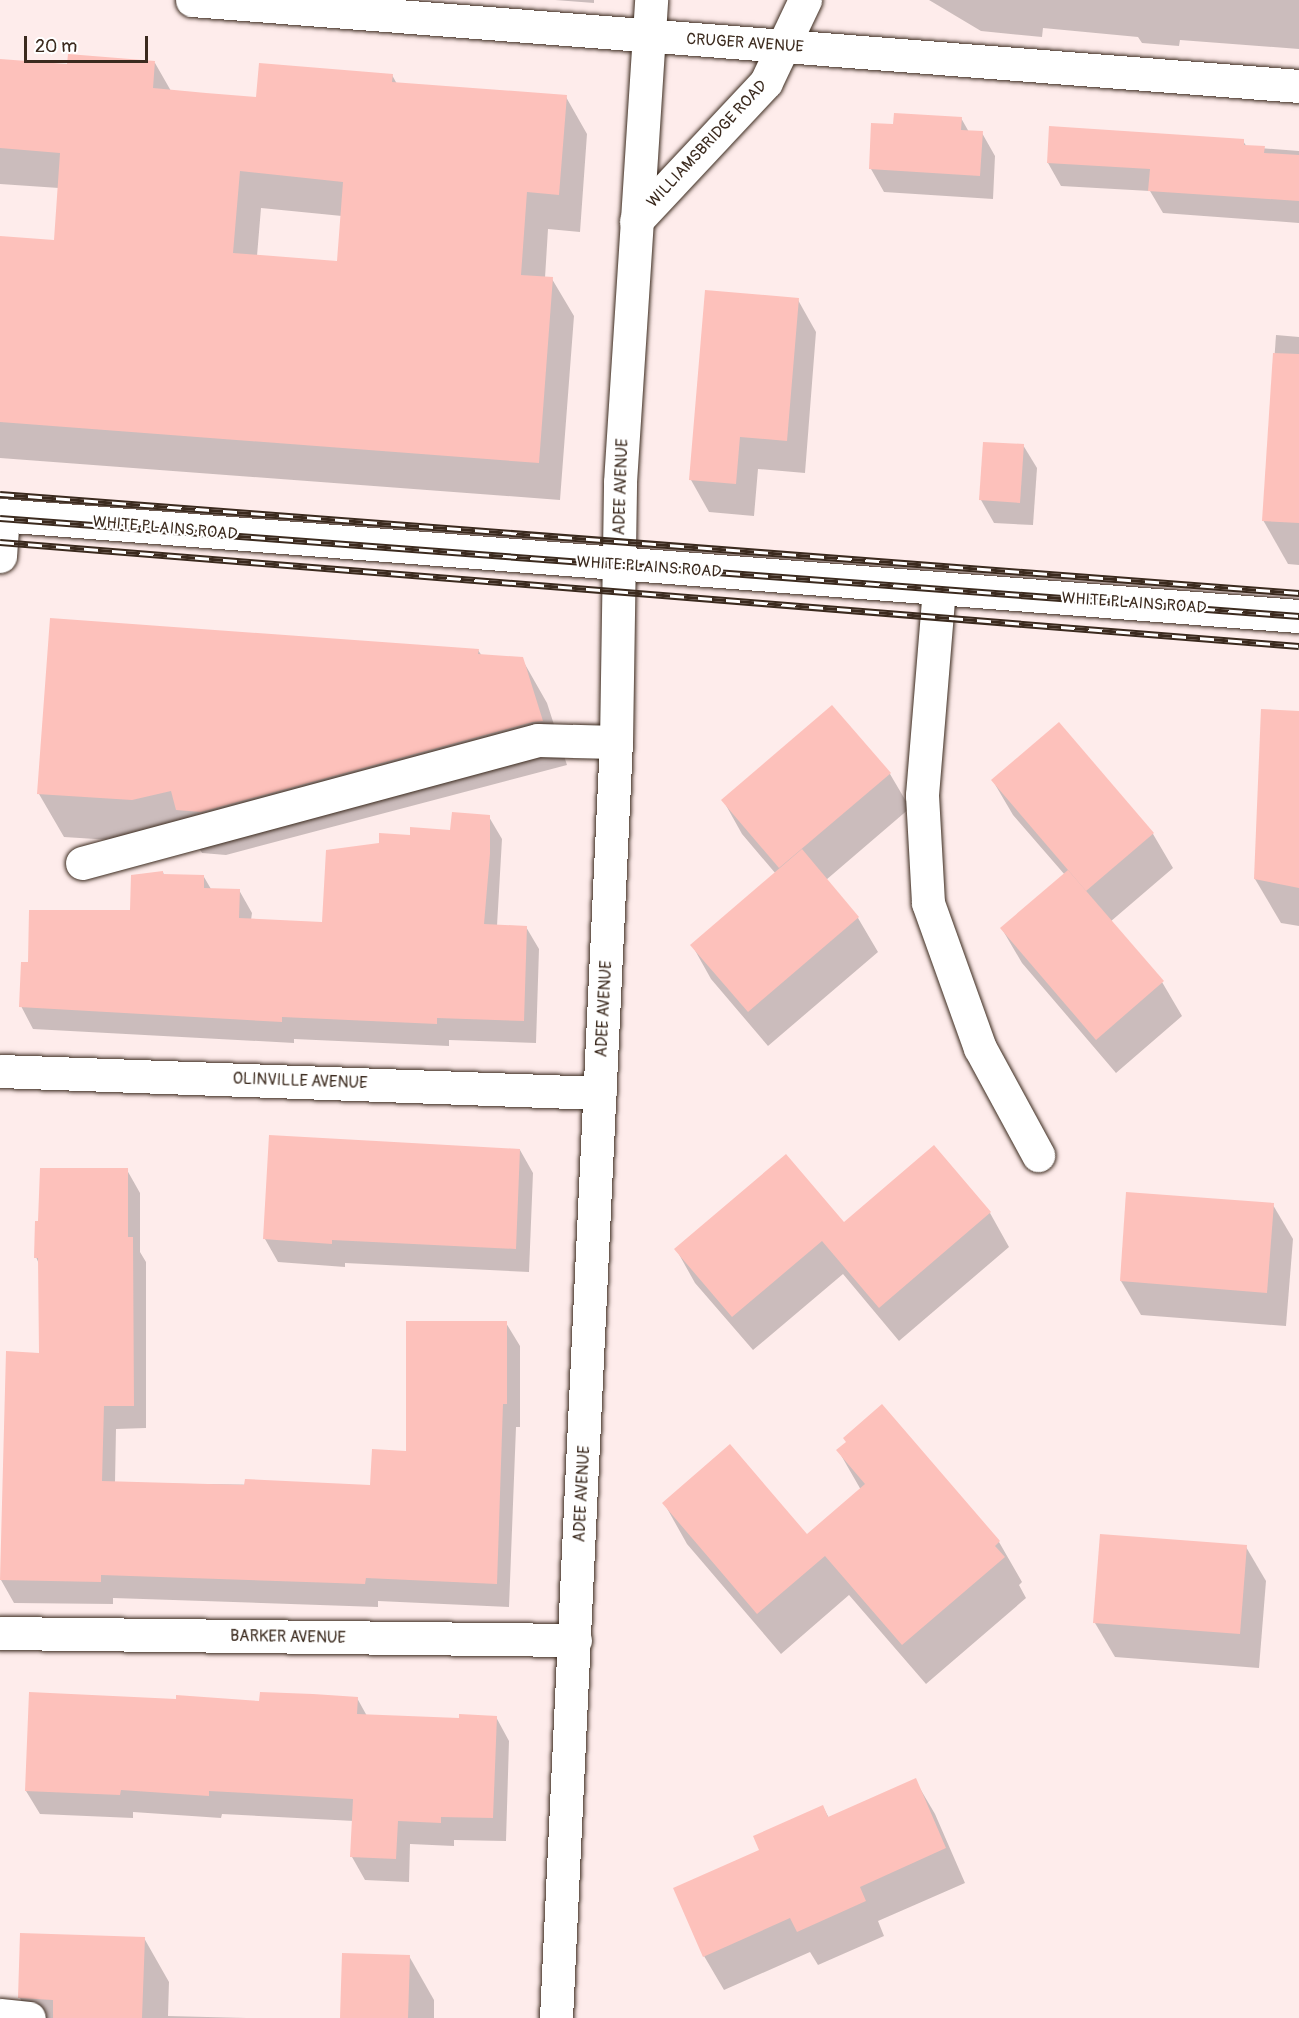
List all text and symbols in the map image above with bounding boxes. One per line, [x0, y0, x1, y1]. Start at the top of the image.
scale bar [27, 24, 152, 62]
street label: CRUGER AVENUE [686, 29, 804, 57]
text: 20 m [35, 35, 77, 58]
street label: WILLIAMSBRIDGE ROAD [643, 76, 771, 212]
street label: ADEE AVENUE [610, 438, 632, 536]
street label: WHITE PLAINS ROAD [92, 512, 238, 544]
street label: WHITE PLAINS ROAD [576, 552, 722, 582]
street label: WHITE PLAINS ROAD [1061, 588, 1207, 618]
street label: ADEE AVENUE [592, 960, 616, 1058]
street label: OLINVILLE AVENUE [232, 1069, 368, 1093]
street label: ADEE AVENUE [570, 1445, 594, 1543]
street label: BARKER AVENUE [230, 1626, 346, 1648]

